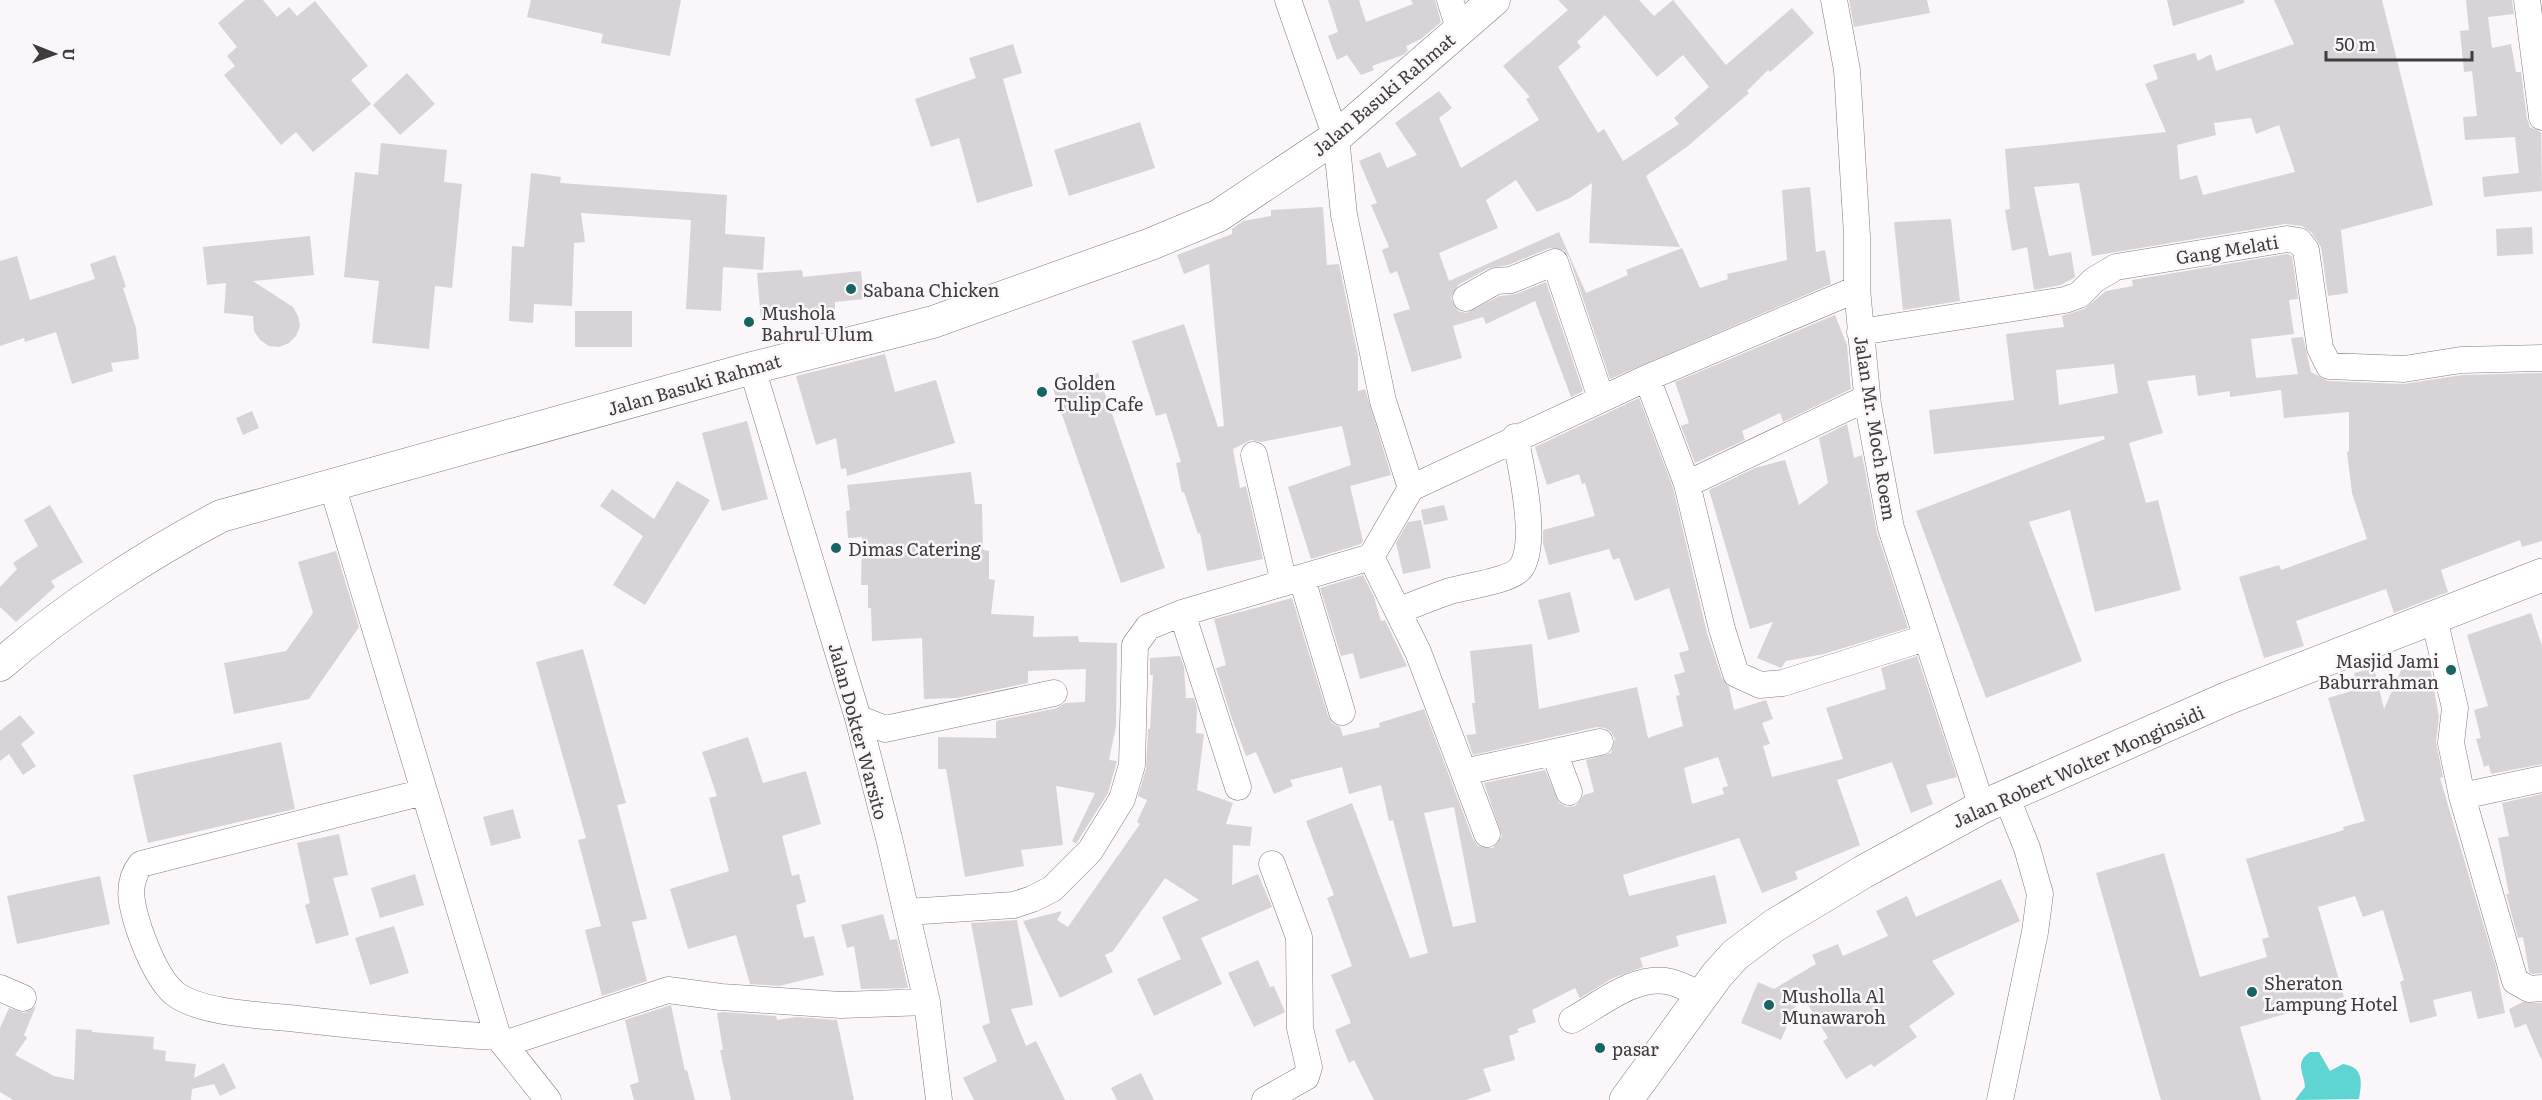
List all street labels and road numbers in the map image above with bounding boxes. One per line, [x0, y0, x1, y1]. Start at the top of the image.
street label: Jalan Basuki Rahmat [1306, 25, 1461, 162]
street label: Gang Melati [2174, 228, 2280, 270]
street label: Jalan Mr. Moch Roem [1848, 333, 1904, 523]
street label: Jalan Basuki Rahmat [604, 346, 785, 422]
street label: Jalan Dokter Warsito [822, 640, 896, 822]
street label: Jalan Robert Wolter Monginsidi [1948, 698, 2208, 834]

